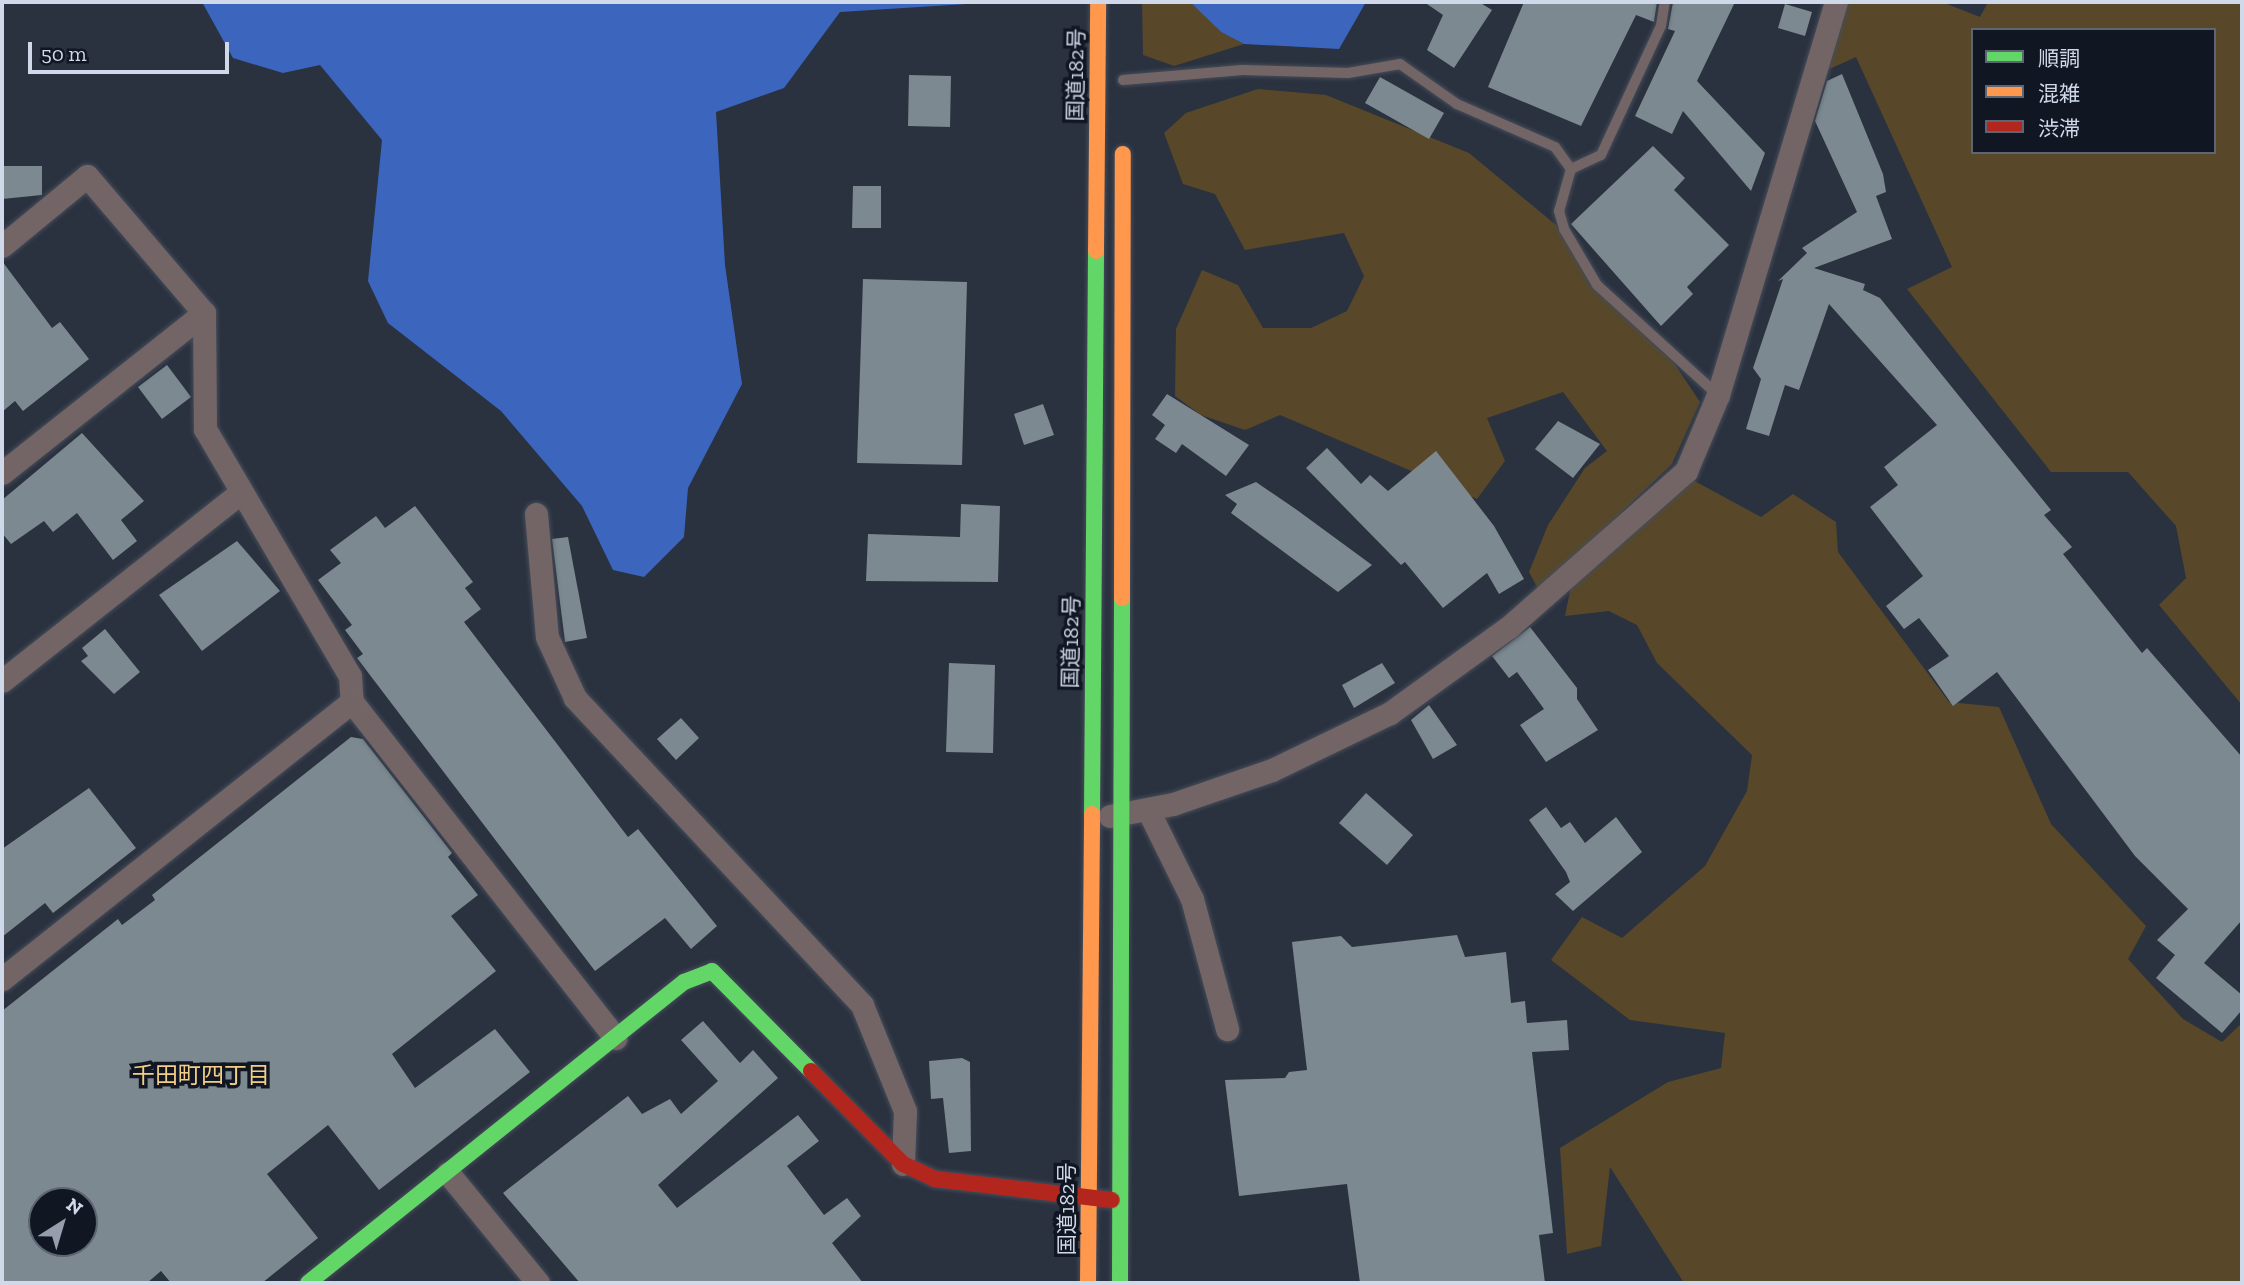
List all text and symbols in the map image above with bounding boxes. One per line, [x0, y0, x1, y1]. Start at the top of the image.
scale bar [32, 28, 233, 72]
street label: 国道182号 [1063, 28, 1089, 122]
legend [1971, 28, 2216, 154]
text: 50 m [41, 41, 87, 66]
text: 順調 [2038, 46, 2080, 71]
text: 混雑 [2038, 81, 2080, 106]
text: 渋滞 [2038, 116, 2080, 141]
street label: 国道182号 [1058, 595, 1084, 689]
district label: 千田町四丁目 [132, 1061, 270, 1089]
street label: 国道182号 [1054, 1162, 1080, 1256]
north arrow [28, 1187, 98, 1257]
text: N [62, 1193, 87, 1220]

